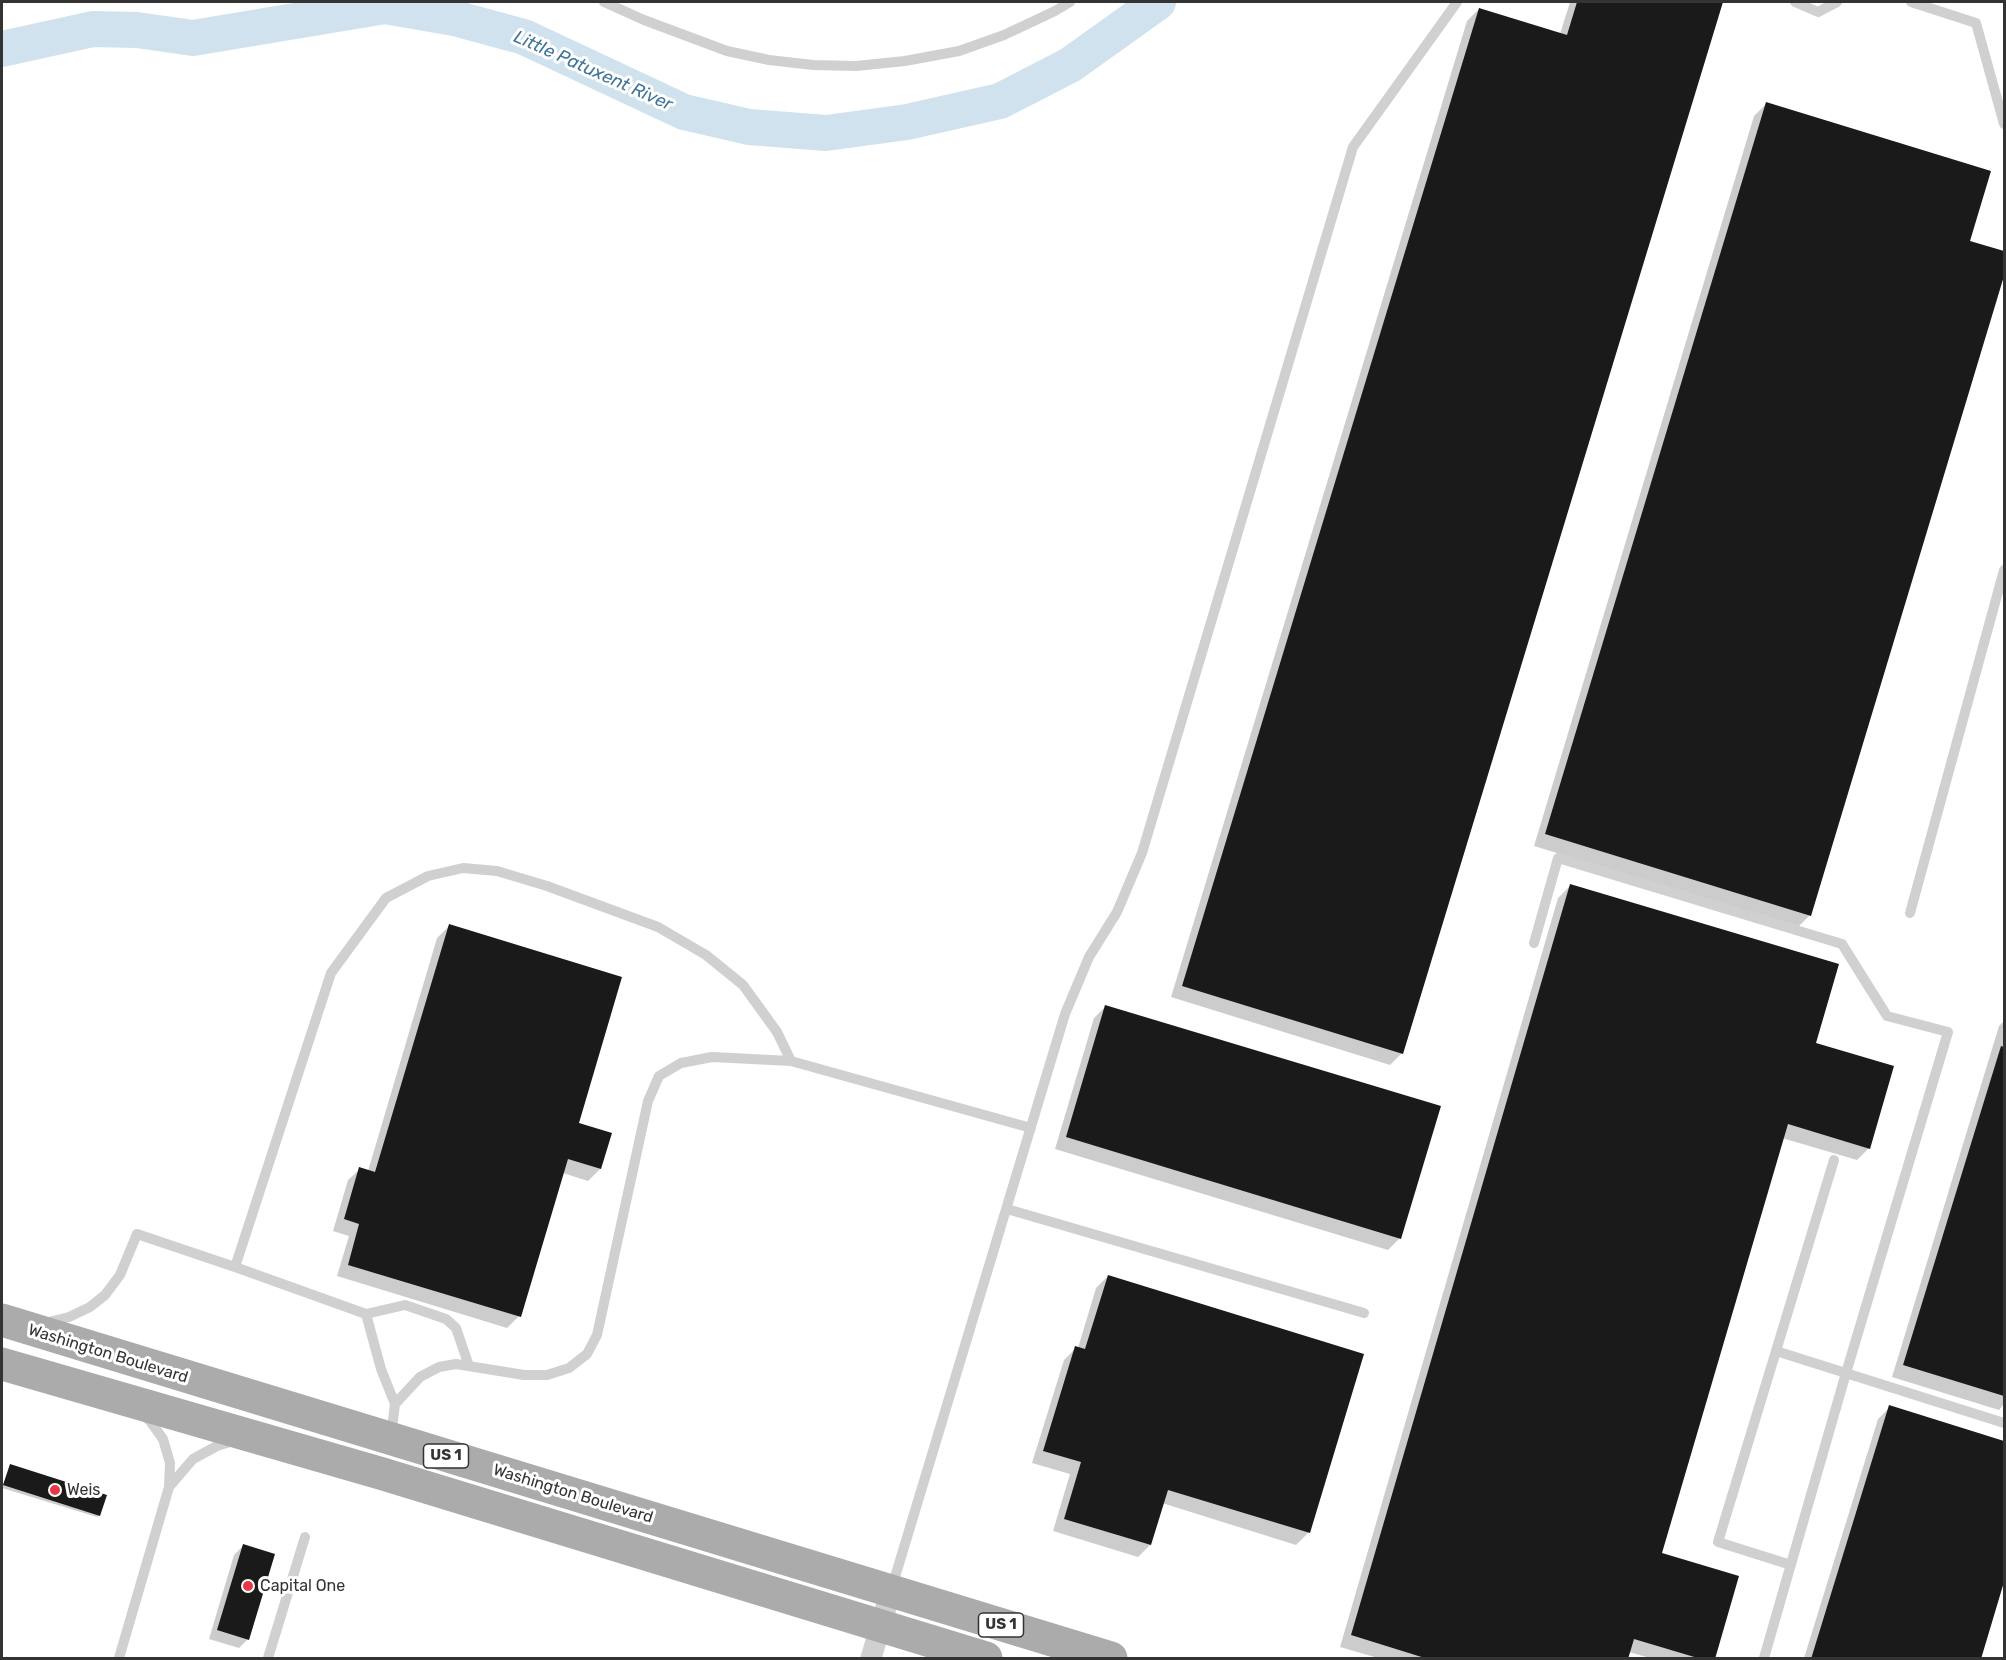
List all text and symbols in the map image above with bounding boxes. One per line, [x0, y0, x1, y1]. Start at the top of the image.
water label: Little Patuxent River [510, 26, 676, 116]
street label: Washington Boulevard [26, 1321, 190, 1387]
road number: US 1 [424, 1444, 468, 1468]
street label: Washington Boulevard [491, 1461, 655, 1527]
place label: Weis [67, 1480, 100, 1500]
marker: Weis [48, 1483, 62, 1497]
place label: Capital One [260, 1576, 345, 1596]
marker: Capital One [241, 1579, 255, 1593]
road number: US 1 [978, 1613, 1024, 1637]

